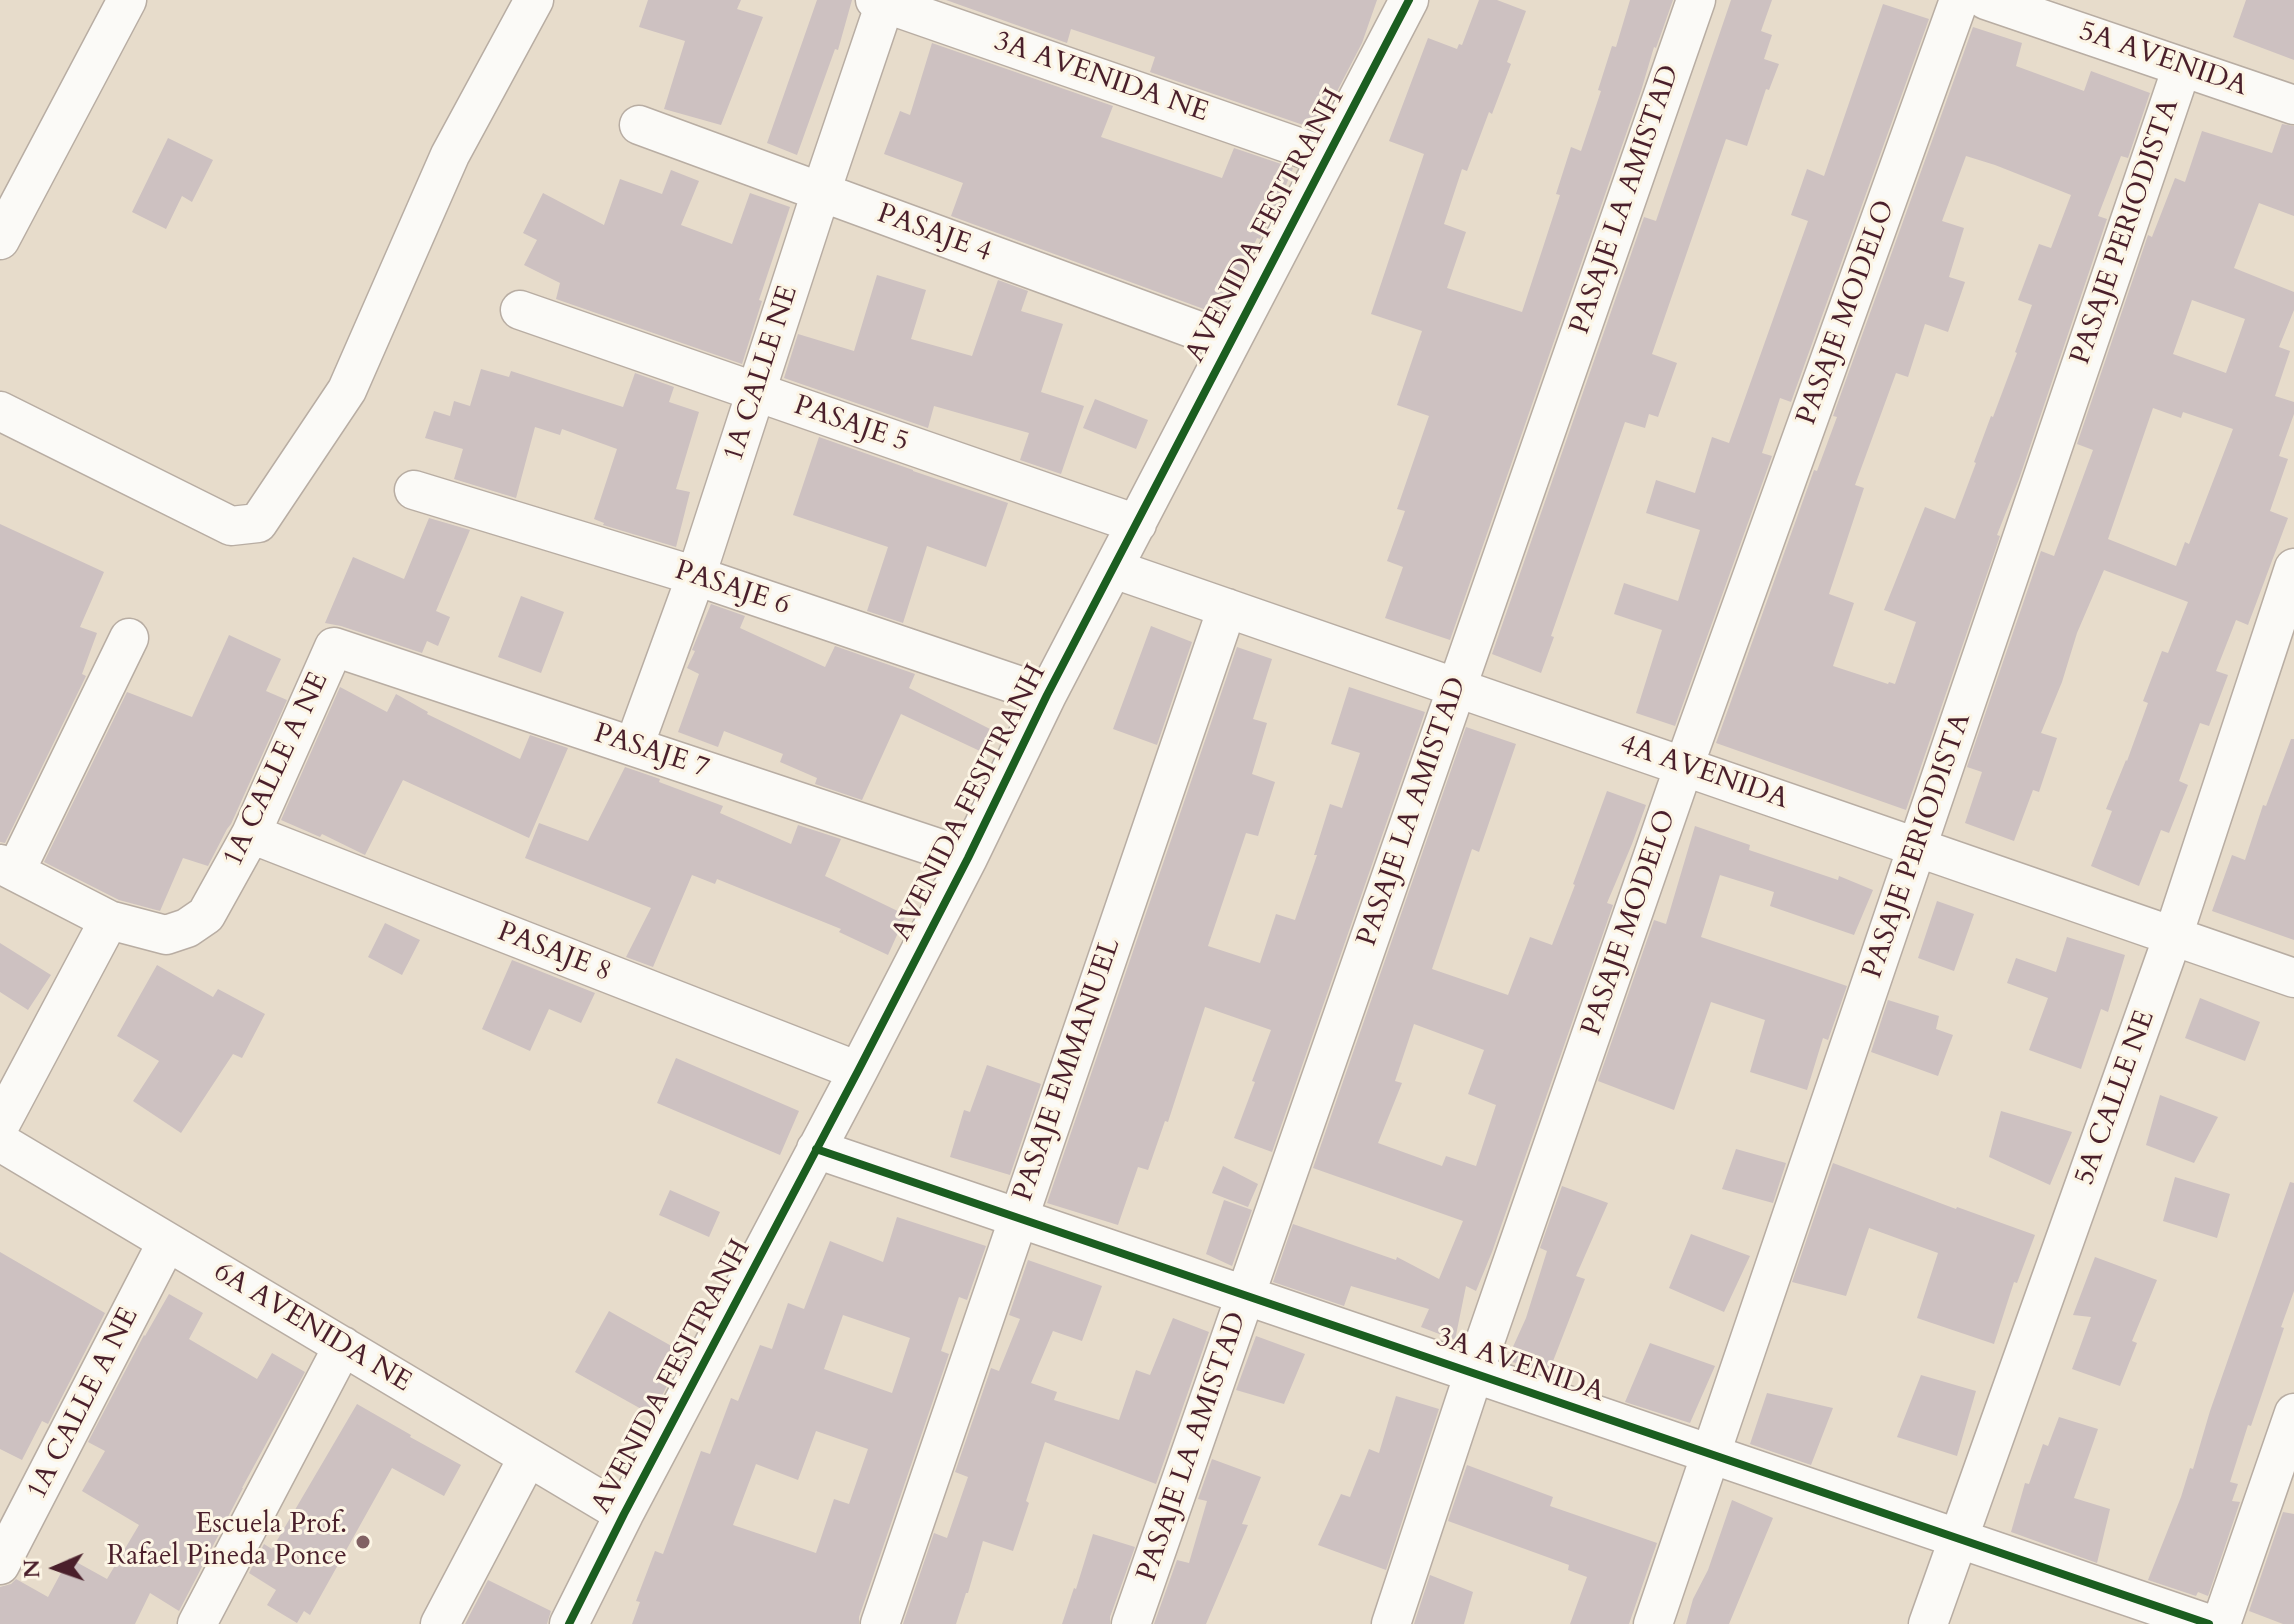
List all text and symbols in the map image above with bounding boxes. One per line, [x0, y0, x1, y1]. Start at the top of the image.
street label: 5A AVENIDA [2074, 16, 2252, 104]
street label: 3A AVENIDA NE [989, 26, 1213, 130]
street label: PASAJE LA AMISTAD [1564, 61, 1688, 339]
street label: AVENIDA FESITRANH [1179, 83, 1353, 369]
street label: PASAJE PERIODISTA [2065, 95, 2187, 369]
street label: PASAJE MODELO [1791, 196, 1903, 430]
street label: PASAJE 4 [872, 198, 996, 270]
street label: 1A CALLE NE [718, 282, 806, 466]
street label: PASAJE 5 [789, 390, 913, 460]
street label: PASAJE 6 [670, 555, 794, 623]
street label: AVENIDA FESITRANH [886, 659, 1054, 947]
street label: 1A CALLE A NE [217, 668, 337, 872]
street label: PASAJE LA AMISTAD [1351, 673, 1475, 951]
street label: PASAJE PERIODISTA [1857, 709, 1979, 983]
street label: PASAJE 7 [589, 718, 713, 786]
street label: 4A AVENIDA [1615, 729, 1793, 817]
street label: PASAJE MODELO [1576, 806, 1684, 1040]
street label: PASAJE 8 [492, 916, 616, 990]
street label: PASAJE EMMANUEL [1007, 934, 1129, 1206]
street label: 5A CALLE NE [2069, 1006, 2163, 1190]
street label: AVENIDA FESITRANH [585, 1234, 759, 1520]
street label: 6A AVENIDA NE [207, 1256, 417, 1400]
street label: 1A CALLE A NE [21, 1303, 147, 1505]
street label: PASAJE LA AMISTAD [1131, 1308, 1255, 1586]
street label: 3A AVENIDA [1431, 1322, 1609, 1410]
place label: Escuela Prof. Rafael Pineda Ponce [107, 1509, 347, 1575]
north arrow [16, 1528, 96, 1608]
marker: Escuela Prof. Rafael Pineda Ponce [354, 1533, 372, 1551]
text: N [17, 1559, 47, 1579]

